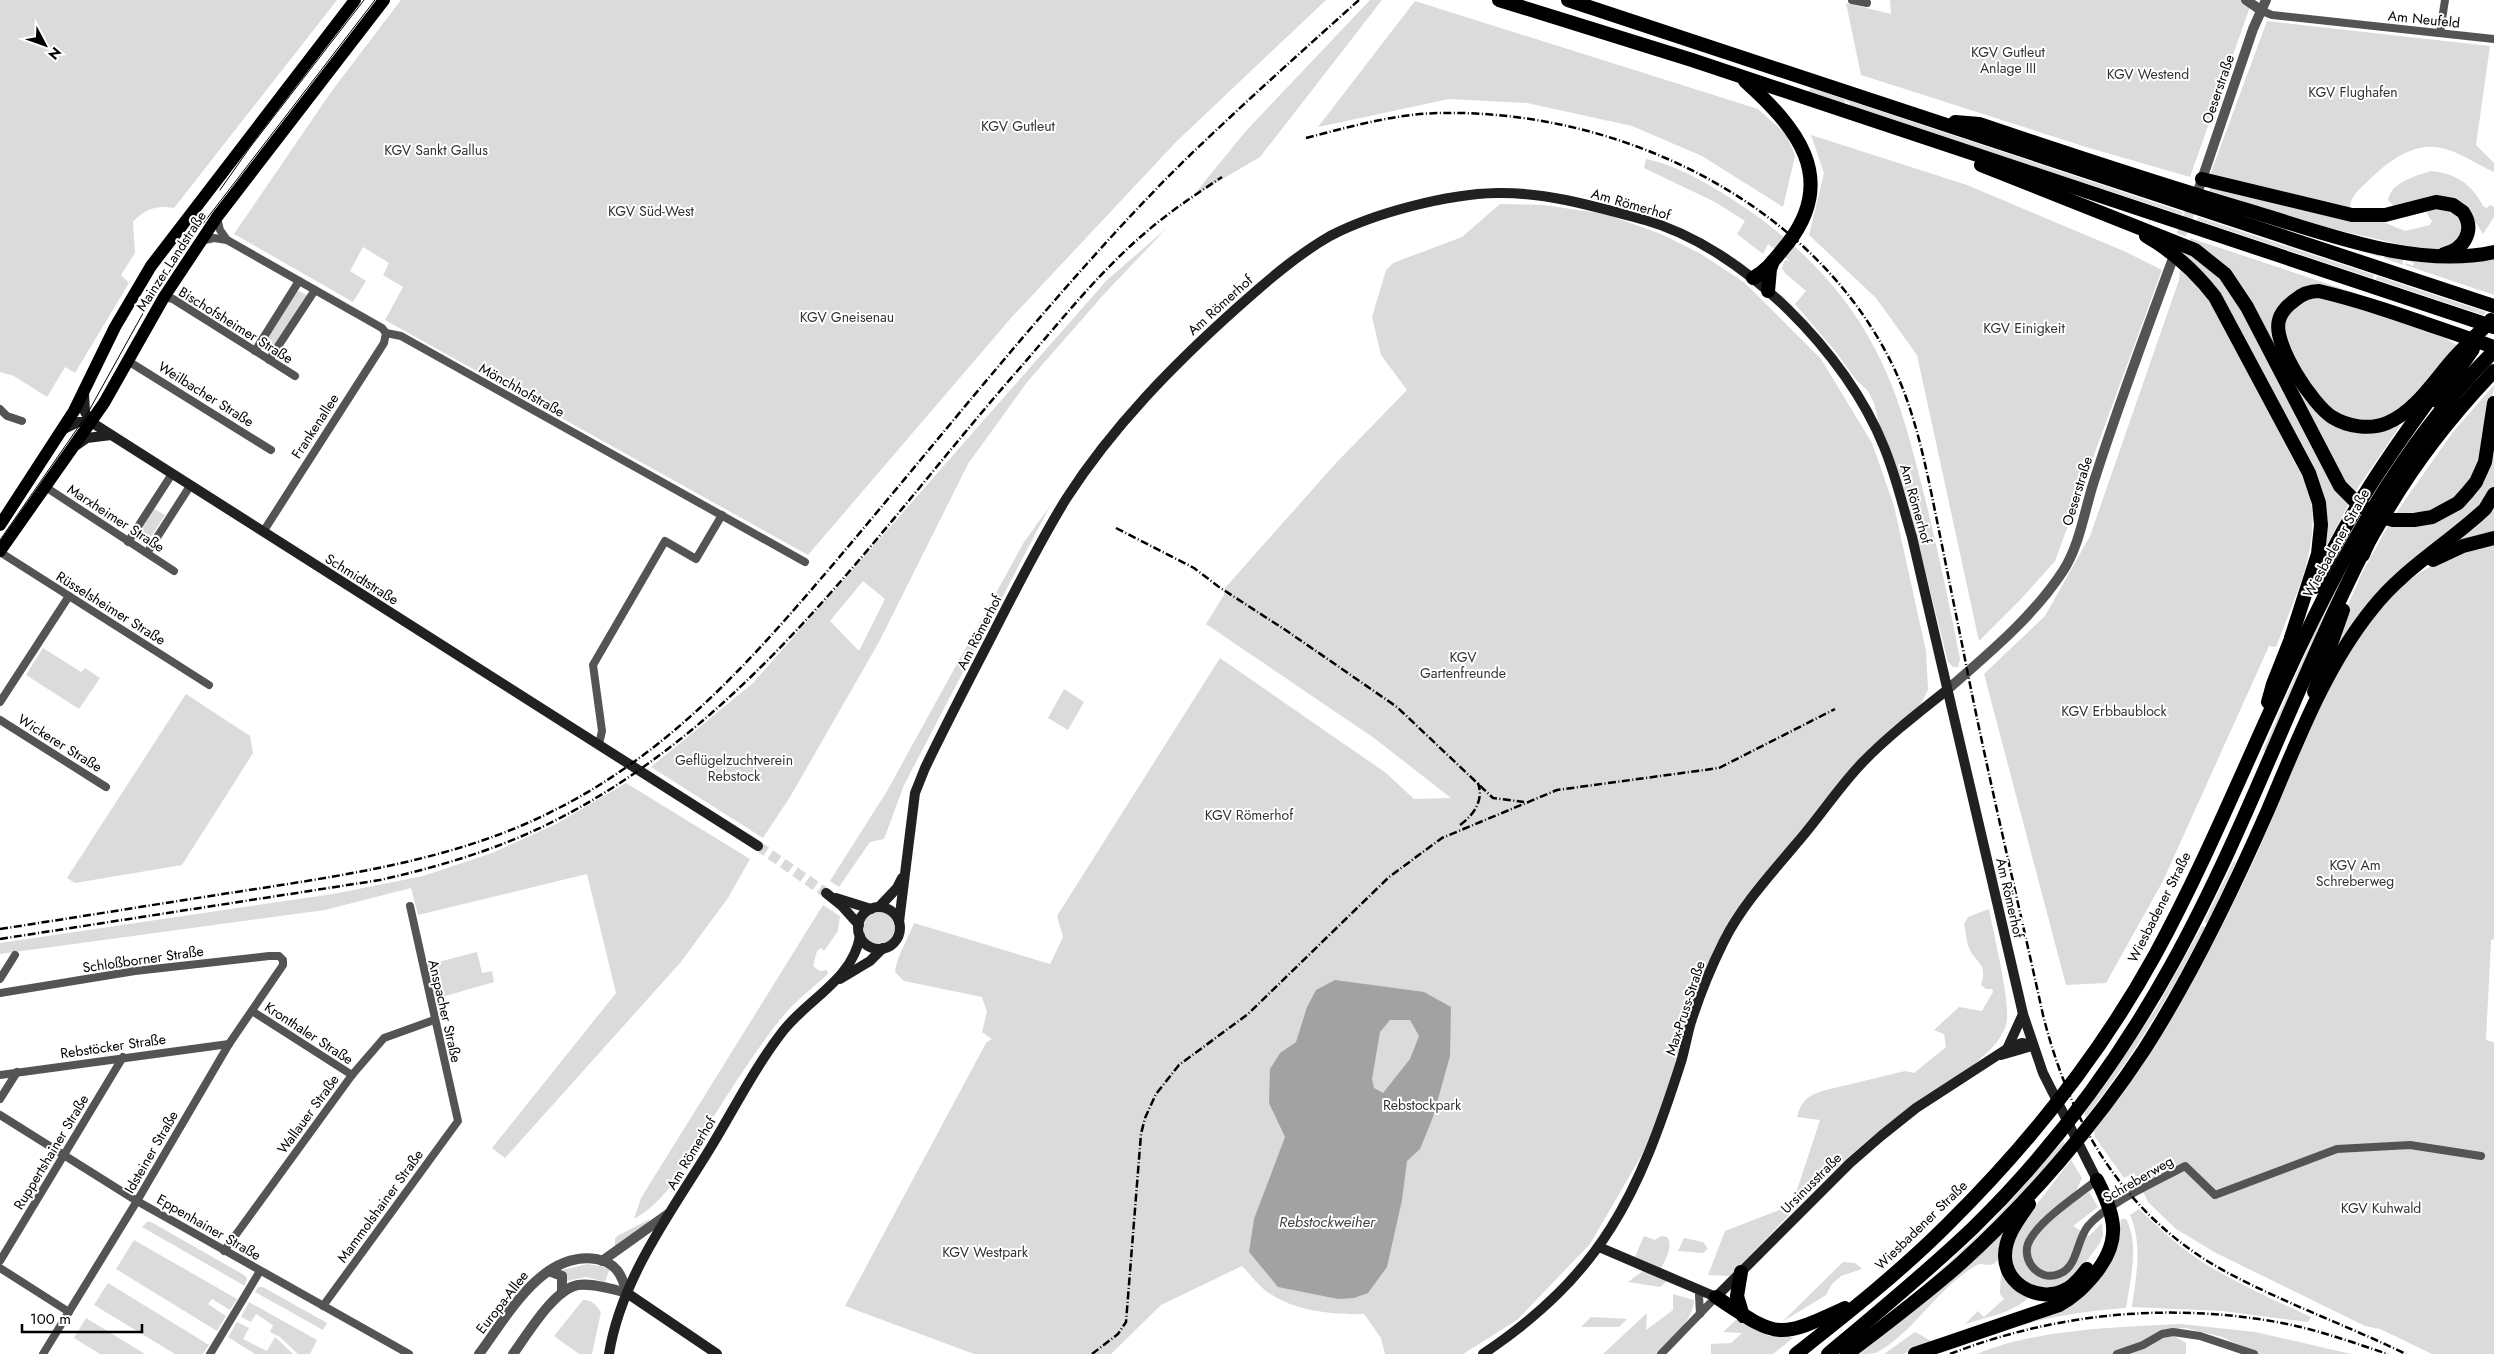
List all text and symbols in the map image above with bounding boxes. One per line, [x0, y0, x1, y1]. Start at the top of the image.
street label: Am Neufeld [2387, 5, 2461, 33]
north arrow [20, 20, 70, 70]
park label: KGV Gutleut Anlage III [1971, 42, 2046, 78]
text: N [44, 43, 66, 64]
street label: Oeserstraße [2197, 52, 2239, 126]
park label: KGV Westend [2107, 64, 2189, 84]
park label: KGV Flughafen [2308, 82, 2398, 102]
park label: KGV Gutleut [981, 116, 1056, 136]
park label: KGV Sankt Gallus [384, 140, 488, 160]
street label: Am Römerhof [1589, 183, 1674, 225]
park label: KGV Süd-West [608, 201, 695, 221]
street label: Mainzer Landstraße [131, 207, 211, 315]
street label: Am Römerhof [1183, 270, 1258, 340]
street label: Bischofsheimer Straße [175, 282, 297, 368]
park label: KGV Gneisenau [800, 307, 894, 327]
park label: KGV Einigkeit [1983, 318, 2065, 338]
street label: Weilbacher Straße [154, 357, 258, 431]
street label: Mönchhofstraße [476, 358, 568, 422]
street label: Frankenallee [287, 390, 343, 462]
street label: Oeserstraße [2057, 454, 2097, 528]
street label: Am Römerhof [1895, 462, 1937, 547]
street label: Marxheimer Straße [64, 479, 168, 557]
street label: Wiesbadener Straße [2298, 485, 2374, 601]
street label: Schmidtstraße [321, 548, 403, 610]
street label: Rüsselsheimer Straße [52, 566, 170, 650]
street label: Am Römerhof [952, 590, 1007, 673]
park label: KGV Gartenfreunde [1420, 647, 1506, 683]
park label: KGV Erbbaublock [2061, 701, 2167, 721]
street label: Wickerer Straße [14, 709, 106, 777]
park label: Geflügelzuchtverein Rebstock [675, 750, 793, 786]
park label: KGV Römerhof [1205, 805, 1294, 825]
street label: Wiesbadener Straße [2123, 848, 2195, 966]
park label: KGV Am Schreberweg [2316, 855, 2394, 891]
street label: Am Römerhof [1991, 856, 2029, 941]
street label: Schloßborner Straße [81, 941, 205, 977]
street label: Anspacher Straße [423, 958, 467, 1064]
street label: Max-Pruss-Straße [1660, 958, 1710, 1058]
street label: Kronthaler Straße [261, 997, 357, 1069]
street label: Rebstöcker Straße [59, 1029, 167, 1063]
street label: Wallauer Straße [272, 1070, 344, 1158]
street label: Ruppertshainer Straße [9, 1091, 93, 1213]
park label: Rebstockpark [1383, 1095, 1462, 1115]
street label: Idsteiner Straße [119, 1107, 183, 1197]
street label: Am Römerhof [661, 1112, 721, 1193]
street label: Mammolshainer Straße [332, 1145, 428, 1267]
street label: Ursinusstraße [1776, 1148, 1846, 1218]
street label: Schreberweg [2099, 1151, 2177, 1207]
street label: Wiesbadener Straße [1870, 1176, 1972, 1274]
street label: Eppenhainer Straße [153, 1189, 265, 1265]
park label: KGV Kuhwald [2341, 1198, 2421, 1218]
water label: Rebstockweiher [1279, 1211, 1376, 1233]
park label: KGV Westpark [942, 1242, 1029, 1262]
street label: Europa-Allee [471, 1266, 533, 1338]
scale bar [22, 1302, 142, 1334]
text: 100 m [30, 1308, 71, 1330]

